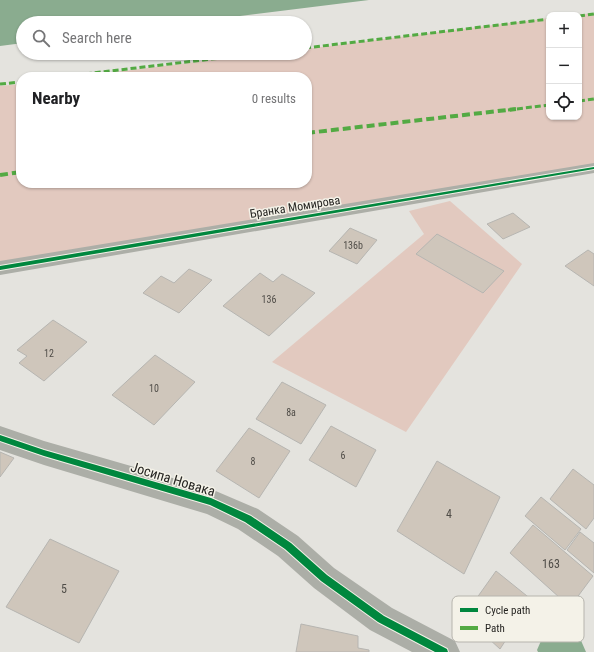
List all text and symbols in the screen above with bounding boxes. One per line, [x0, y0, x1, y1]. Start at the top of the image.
map controls [546, 12, 582, 120]
button: + [546, 12, 582, 48]
search box [16, 16, 312, 60]
icon: search [30, 27, 52, 49]
text: Search here [62, 29, 132, 47]
button: − [546, 48, 582, 84]
button: locate [546, 84, 582, 120]
text: Nearby [32, 88, 80, 108]
text: 0 results [252, 91, 296, 106]
street label: Бранка Момирова [249, 193, 341, 221]
house number: 136b [343, 240, 363, 251]
house number: 136 [262, 294, 276, 305]
house number: 12 [44, 348, 54, 359]
house number: 10 [149, 383, 159, 394]
house number: 8a [286, 407, 296, 418]
house number: 6 [341, 450, 346, 461]
house number: 8 [251, 456, 256, 467]
street label: Јосипа Новака [129, 459, 217, 499]
house number: 4 [446, 507, 452, 521]
house number: 163 [542, 557, 560, 571]
house number: 5 [61, 582, 67, 596]
legend [452, 596, 584, 642]
text: Cycle path [485, 604, 530, 617]
text: Path [485, 622, 505, 635]

